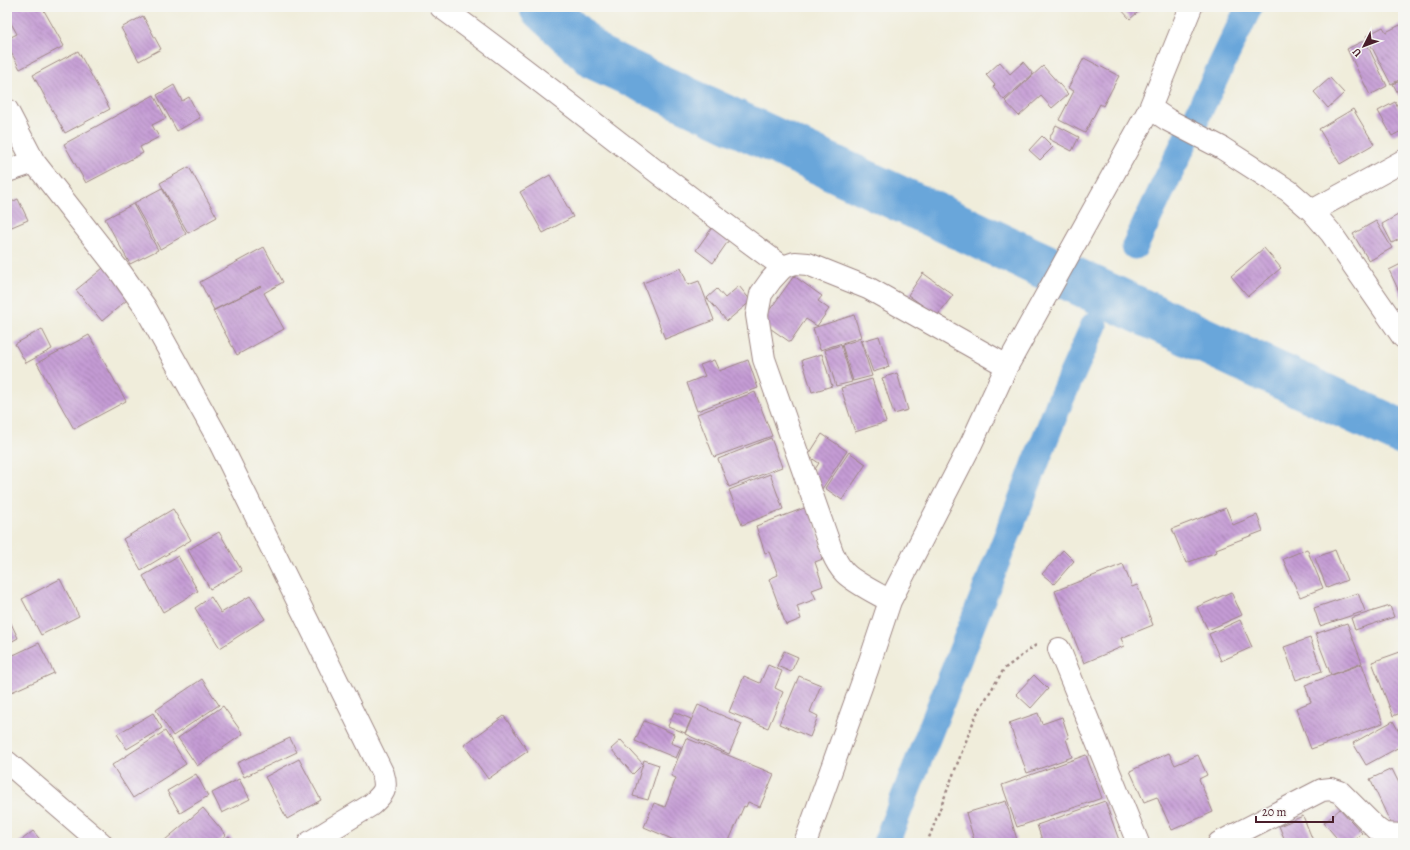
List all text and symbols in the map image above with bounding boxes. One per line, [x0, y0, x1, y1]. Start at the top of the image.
north arrow [1344, 26, 1384, 66]
text: U [1348, 44, 1365, 60]
scale bar [1256, 798, 1333, 824]
text: 20 m [1262, 804, 1286, 820]

